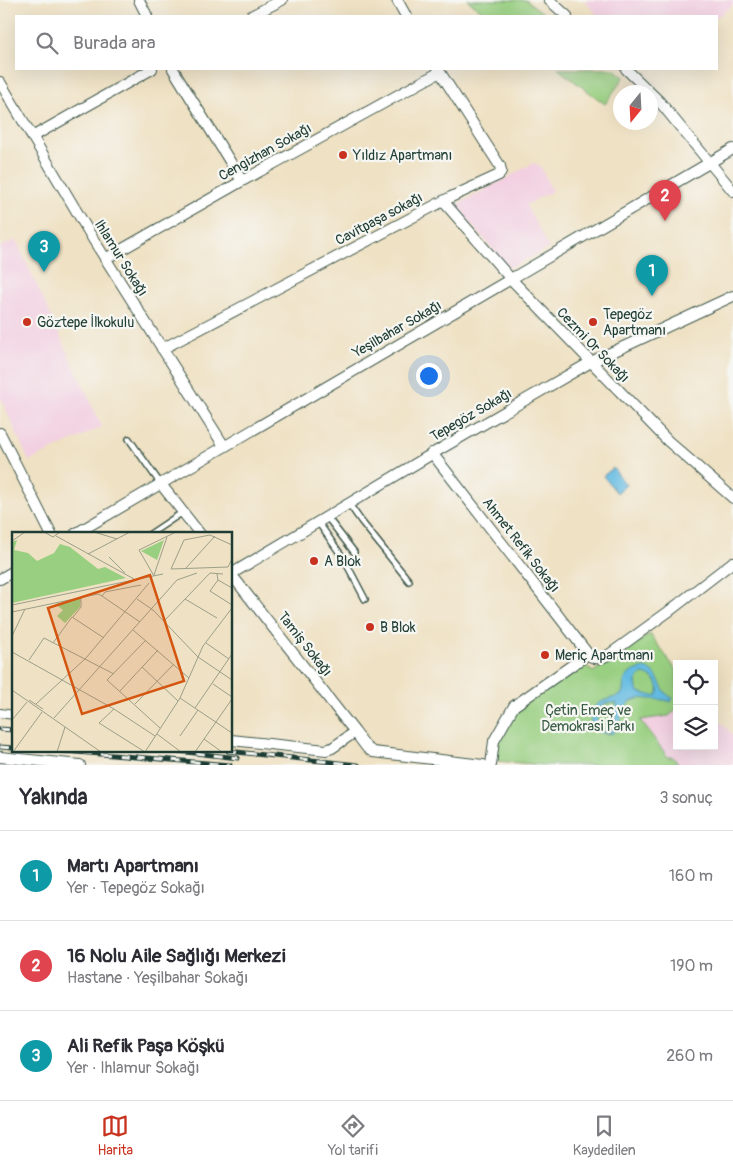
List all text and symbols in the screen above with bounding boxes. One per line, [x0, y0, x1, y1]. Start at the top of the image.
search box [15, 15, 718, 70]
icon: search [33, 29, 61, 57]
text: Burada ara [73, 31, 156, 55]
north arrow [613, 85, 658, 130]
street label: Cengizhan Sokağı [216, 119, 314, 185]
place label: Yıldız Apartmanı [352, 147, 452, 164]
marker: Yıldız Apartmanı [337, 149, 349, 161]
pin: 2 [649, 180, 681, 221]
street label: Cavitpaşa sokağı [332, 189, 426, 249]
street label: Ihlamur Sokağı [91, 217, 151, 299]
pin: 3 [28, 231, 60, 272]
pin: 1 [636, 255, 668, 296]
street label: Yeşilbahar Sokağı [349, 297, 445, 362]
street label: Cezmi Or Sokağı [553, 304, 633, 386]
place label: Tepegöz Apartmanı [603, 306, 666, 339]
place label: Göztepe İlkokulu [37, 314, 134, 331]
marker: Göztepe İlkokulu [21, 316, 33, 328]
marker: Tepegöz Apartmanı [587, 316, 599, 328]
your location [416, 363, 442, 389]
street label: Tepegöz Sokağı [427, 385, 515, 445]
street label: Ahmet Refik Sokağı [479, 494, 563, 596]
inset map [12, 532, 232, 752]
place label: A Blok [324, 553, 361, 570]
marker: A Blok [308, 555, 320, 567]
street label: Tamiş Sokağı [274, 608, 336, 680]
place label: B Blok [380, 619, 416, 636]
marker: B Blok [364, 621, 376, 633]
place label: Meriç Apartmanı [555, 647, 654, 664]
marker: Meriç Apartmanı [539, 649, 551, 661]
map controls [673, 660, 718, 750]
button: locate [673, 660, 718, 705]
park label: Çetin Emeç ve Demokrasi Parkı [541, 702, 635, 735]
button: layers [673, 705, 718, 750]
text: Yakında [20, 784, 87, 811]
text: 3 sonuç [660, 788, 713, 808]
text: Martı Apartmanı [67, 854, 199, 878]
text: 1 [33, 866, 39, 886]
text: 160 m [669, 866, 713, 886]
text: Yer · Tepegöz Sokağı [67, 878, 205, 898]
text: 16 Nolu Aile Sağlığı Merkezi [67, 944, 286, 968]
text: 2 [32, 956, 40, 976]
text: 190 m [670, 956, 713, 976]
text: Hastane · Yeşilbahar Sokağı [67, 968, 248, 988]
text: Ali Refik Paşa Köşkü [67, 1034, 225, 1058]
text: 3 [32, 1046, 40, 1066]
text: 260 m [666, 1046, 713, 1066]
text: Yer · Ihlamur Sokağı [67, 1058, 200, 1078]
tab: Harita [97, 1112, 133, 1159]
tab: Yol tarifi [328, 1112, 378, 1159]
tab: Kaydedilen [573, 1112, 636, 1159]

